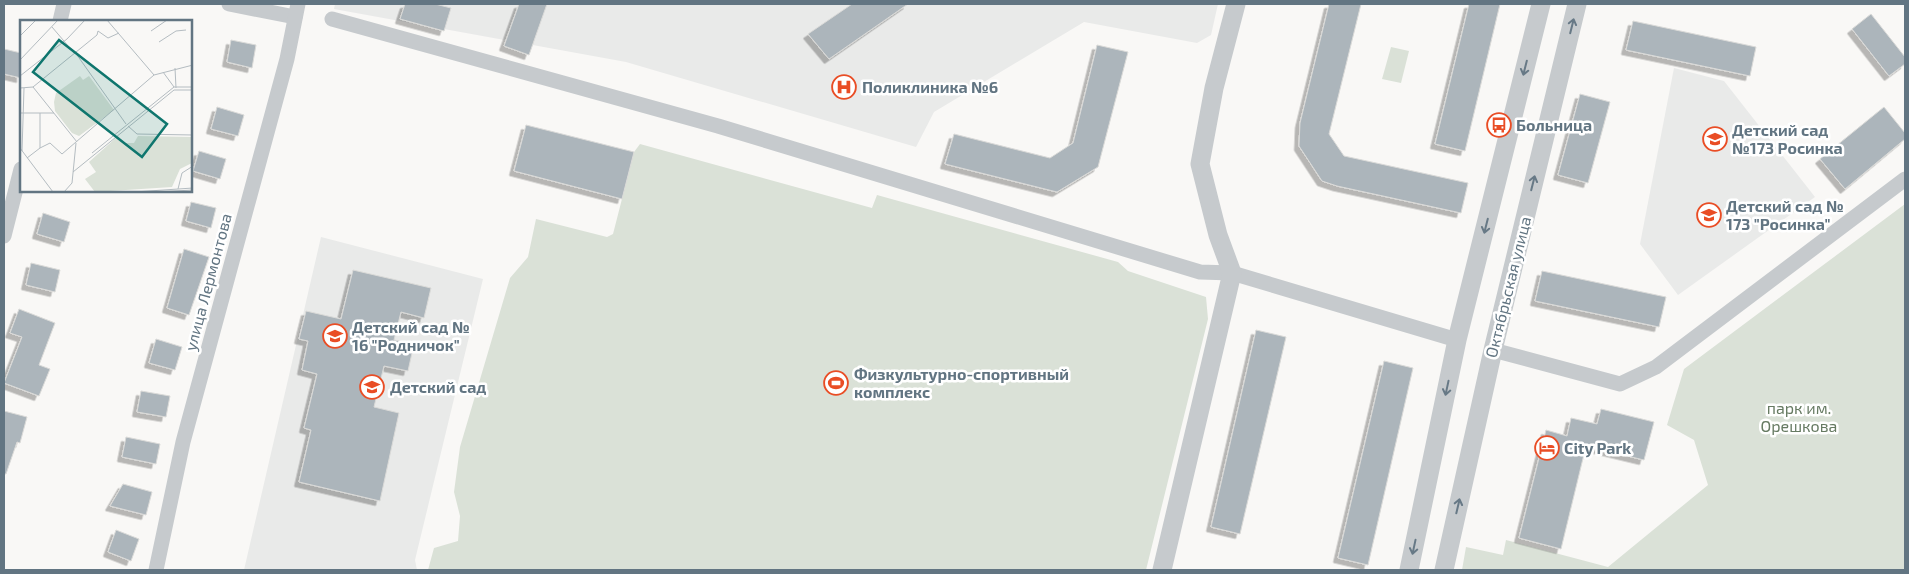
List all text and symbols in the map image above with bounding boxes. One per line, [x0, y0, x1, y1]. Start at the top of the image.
one-way arrow [1568, 18, 1577, 34]
inset map [20, 20, 192, 192]
one-way arrow [1520, 60, 1529, 76]
hospital icon: Поликлиника №6 [831, 74, 857, 100]
place label: Поликлиника №6 [862, 77, 998, 96]
bus stop icon: Больница [1486, 112, 1512, 138]
place label: Больница [1516, 115, 1592, 134]
place label: Детский сад №173 Росинка [1732, 120, 1843, 157]
school or university icon: Детский сад №173 Росинка [1702, 126, 1728, 152]
one-way arrow [1529, 176, 1538, 192]
place label: Детский сад № 173 "Росинка" [1726, 196, 1844, 233]
school or university icon: Детский сад № 173 "Росинка" [1696, 202, 1722, 228]
street label: улица Лермонтова [180, 211, 236, 353]
street label: Октябрьская улица [1481, 214, 1535, 360]
one-way arrow [1481, 217, 1490, 233]
place label: Детский сад № 16 "Родничок" [352, 317, 470, 354]
school or university icon: Детский сад № 16 "Родничок" [322, 323, 348, 349]
place label: Физкультурно-спортивный комплекс [854, 364, 1069, 401]
sports icon: Физкультурно-спортивный комплекс [823, 370, 849, 396]
school or university icon: Детский сад [359, 374, 385, 400]
place label: Детский сад [390, 377, 486, 396]
one-way arrow [1442, 379, 1451, 395]
park label: парк им. Орешкова [1761, 398, 1837, 435]
hotel icon: City Park [1534, 435, 1560, 461]
place label: City Park [1564, 438, 1631, 458]
one-way arrow [1454, 498, 1463, 514]
one-way arrow [1408, 538, 1418, 554]

